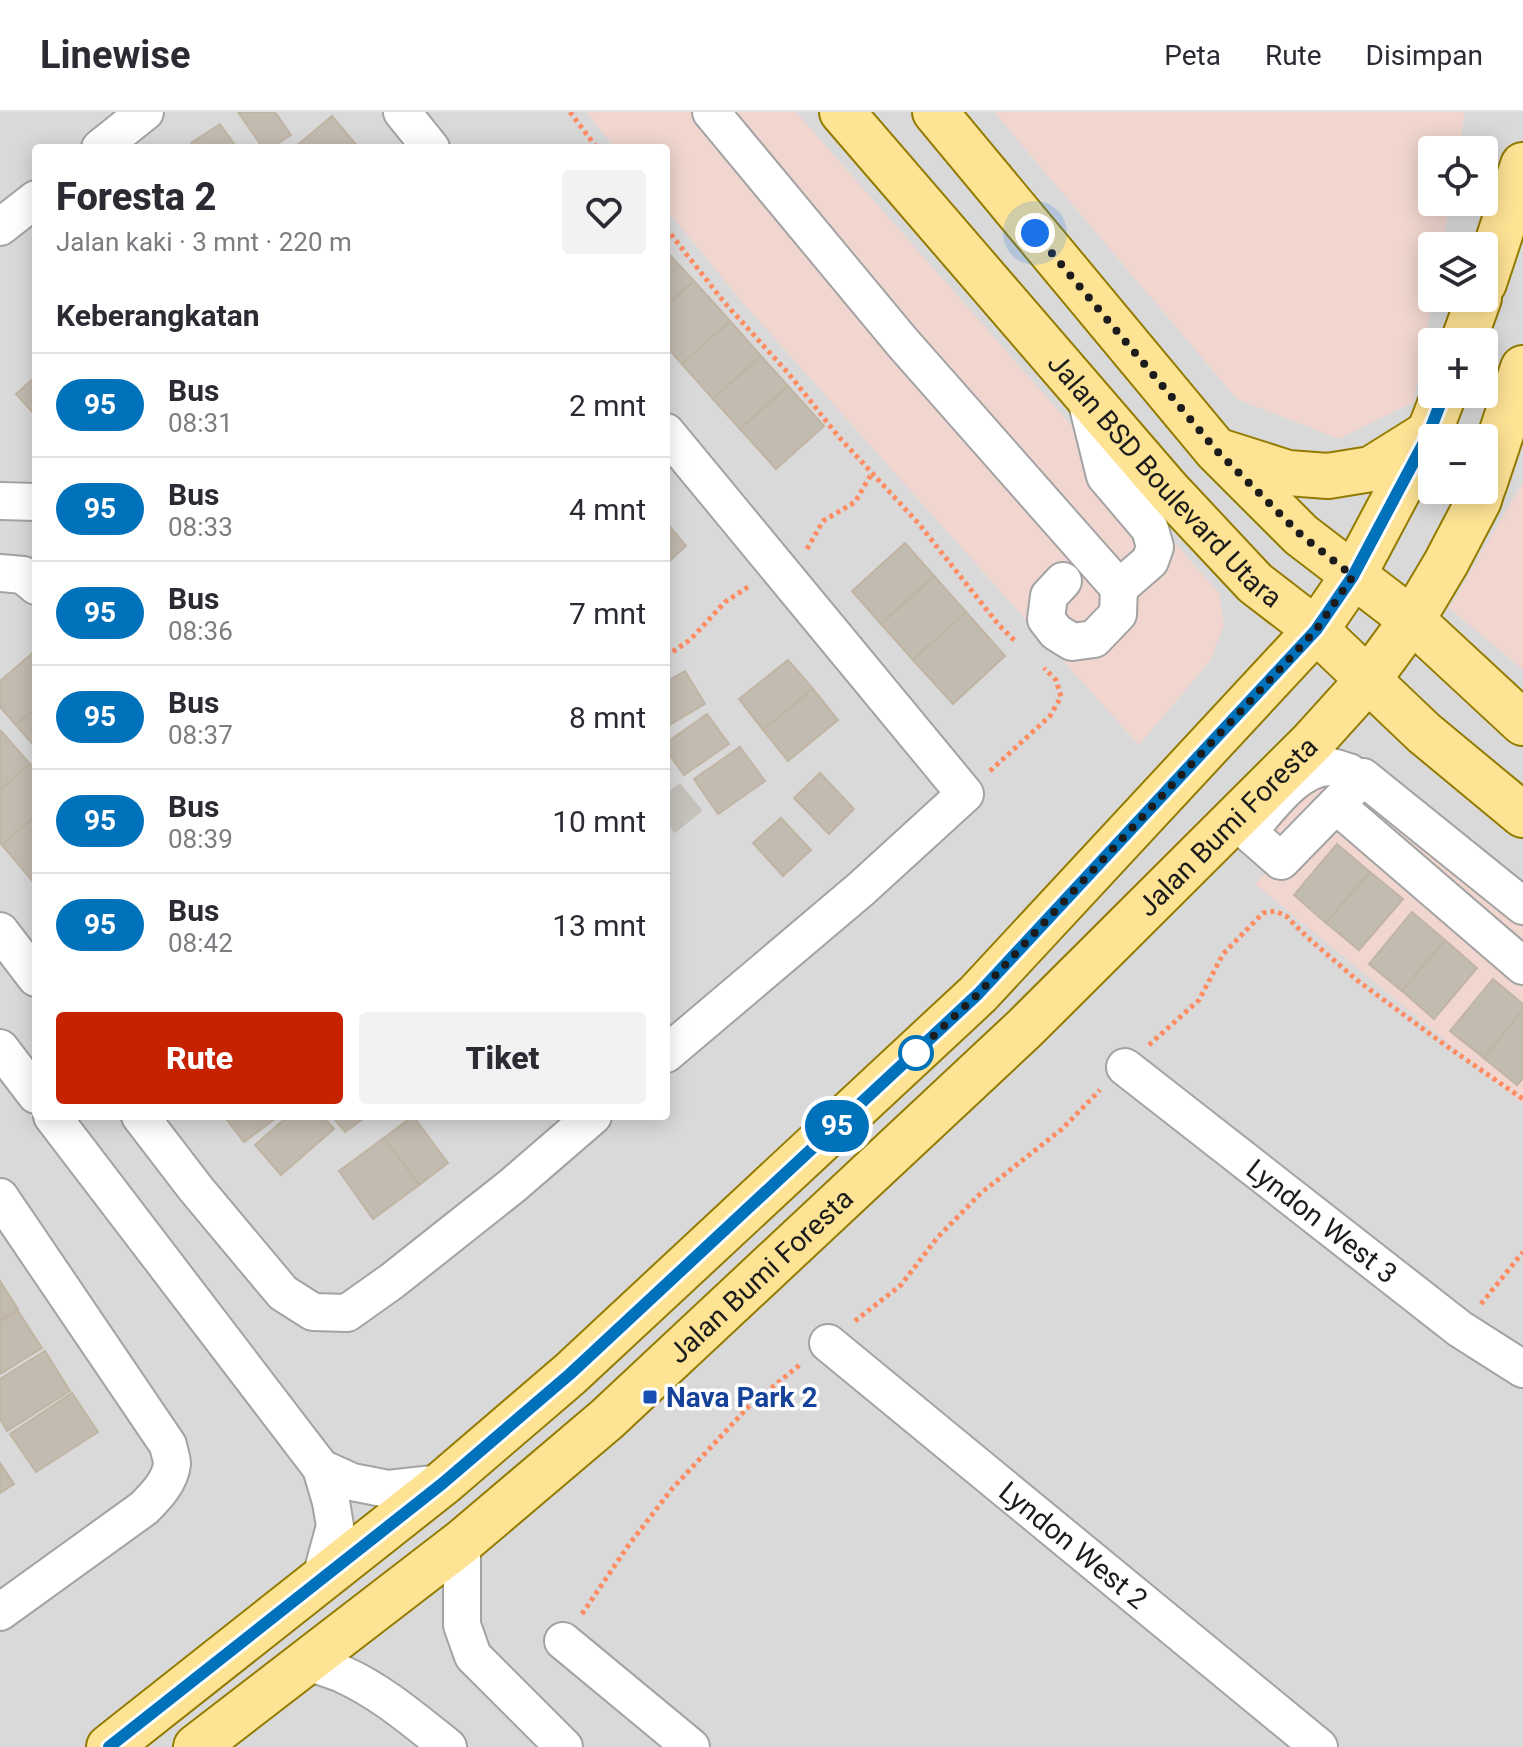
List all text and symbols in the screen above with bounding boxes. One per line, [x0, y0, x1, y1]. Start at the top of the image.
text: Linewise [40, 33, 190, 77]
text: Peta [1164, 39, 1221, 72]
text: Rute [1265, 39, 1322, 72]
text: Disimpan [1366, 39, 1483, 72]
map controls [1418, 136, 1498, 504]
button: locate [1418, 136, 1498, 216]
button: heart [562, 170, 646, 254]
text: Foresta 2 [56, 175, 216, 219]
your location [1015, 213, 1055, 253]
text: Jalan kaki · 3 mnt · 220 m [56, 227, 352, 257]
button: layers [1418, 232, 1498, 312]
text: Keberangkatan [56, 298, 260, 333]
button: + [1418, 328, 1498, 408]
street label: Jalan BSD Boulevard Utara [1041, 346, 1289, 614]
text: Bus [168, 373, 219, 408]
text: 95 [84, 388, 116, 421]
text: 2 mnt [569, 388, 646, 423]
text: 08:31 [168, 408, 233, 438]
button: − [1418, 424, 1498, 504]
text: Bus [168, 477, 219, 512]
text: 95 [84, 492, 116, 525]
text: 4 mnt [569, 492, 646, 527]
text: 08:33 [168, 512, 233, 542]
text: Bus [168, 581, 219, 616]
text: 95 [84, 596, 116, 629]
text: 7 mnt [569, 596, 646, 631]
text: 08:36 [168, 616, 233, 646]
text: Bus [168, 685, 219, 720]
text: 95 [84, 700, 116, 733]
text: 8 mnt [569, 700, 646, 735]
text: 08:37 [168, 720, 233, 750]
street label: Jalan Bumi Foresta [1131, 730, 1324, 923]
text: Bus [168, 789, 219, 824]
text: 95 [84, 804, 116, 837]
text: 10 mnt [552, 804, 646, 839]
text: 08:39 [168, 824, 233, 854]
text: Bus [168, 893, 219, 928]
text: 95 [84, 908, 116, 941]
text: 13 mnt [552, 908, 646, 943]
text: 08:42 [168, 928, 233, 958]
button: Rute [56, 1012, 343, 1104]
button: Tiket [359, 1012, 646, 1104]
unlabelled marker [899, 1036, 933, 1070]
line badge: 95 [801, 1100, 873, 1152]
text: 95 [821, 1109, 853, 1142]
street label: Lyndon West 3 [1240, 1152, 1404, 1290]
street label: Jalan Bumi Foresta [661, 1181, 859, 1370]
place label: Nava Park 2 [666, 1381, 818, 1414]
marker: Nava Park 2 [641, 1388, 659, 1406]
street label: Lyndon West 2 [993, 1475, 1154, 1616]

